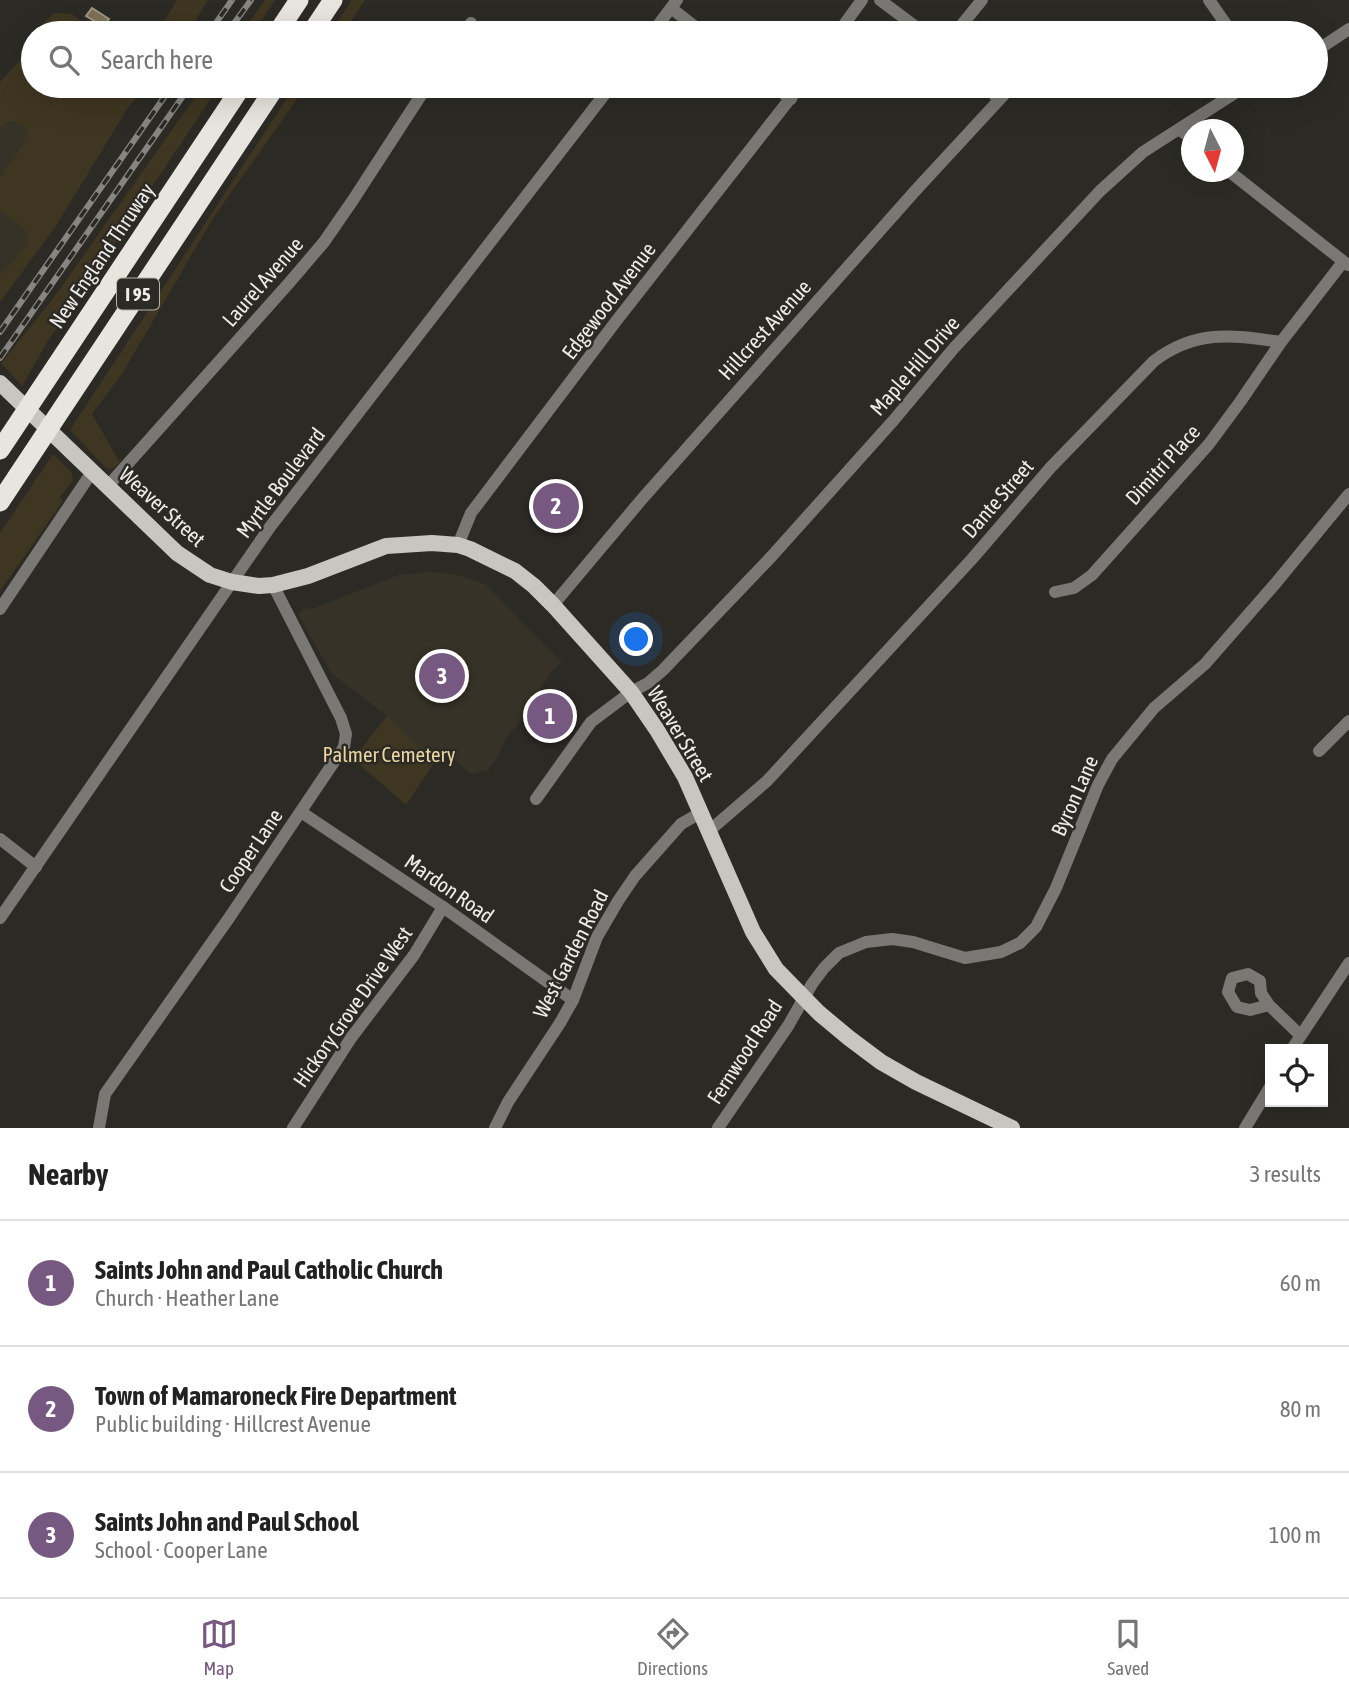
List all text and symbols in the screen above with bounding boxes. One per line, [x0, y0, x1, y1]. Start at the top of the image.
search box [21, 21, 1328, 98]
icon: search [45, 41, 83, 79]
text: Search here [101, 45, 213, 75]
north arrow [1181, 119, 1244, 182]
street label: New England Thruway [44, 178, 159, 332]
street label: Laurel Avenue [217, 232, 307, 331]
street label: Edgewood Avenue [557, 237, 660, 363]
street label: Hillcrest Avenue [713, 275, 815, 384]
road number: I 95 [117, 278, 159, 310]
street label: Maple Hill Drive [865, 311, 964, 420]
street label: Dimitri Place [1120, 419, 1204, 509]
street label: Myrtle Boulevard [231, 423, 329, 542]
street label: Dante Street [957, 454, 1038, 542]
street label: Weaver Street [115, 462, 210, 551]
pin: 2 [533, 480, 579, 532]
your location [619, 622, 653, 656]
pin: 3 [419, 650, 465, 702]
street label: Weaver Street [643, 681, 719, 786]
pin: 1 [527, 690, 573, 742]
park label: Palmer Cemetery [323, 742, 456, 766]
street label: Byron Lane [1046, 752, 1102, 839]
street label: Cooper Lane [214, 804, 287, 897]
street label: Mardon Road [400, 849, 499, 928]
street label: West Garden Road [528, 886, 613, 1021]
street label: Hickory Grove Drive West [288, 922, 417, 1091]
street label: Fernwood Road [702, 995, 787, 1108]
map controls [1265, 1044, 1328, 1107]
button: locate [1265, 1044, 1328, 1107]
text: Nearby [28, 1157, 108, 1191]
text: 3 results [1250, 1161, 1321, 1187]
text: Saints John and Paul Catholic Church [95, 1255, 443, 1285]
text: 1 [46, 1270, 56, 1296]
text: 60 m [1280, 1270, 1321, 1296]
text: Church · Heather Lane [95, 1285, 279, 1311]
text: Town of Mamaroneck Fire Department [95, 1381, 456, 1411]
text: 2 [46, 1396, 56, 1422]
text: 80 m [1280, 1396, 1321, 1422]
text: Public building · Hillcrest Avenue [95, 1411, 371, 1437]
text: Saints John and Paul School [95, 1507, 359, 1537]
text: 3 [46, 1522, 56, 1548]
text: 100 m [1269, 1522, 1321, 1548]
text: School · Cooper Lane [95, 1537, 268, 1563]
tab: Map [200, 1615, 238, 1679]
tab: Directions [637, 1615, 708, 1679]
tab: Saved [1107, 1615, 1149, 1679]

